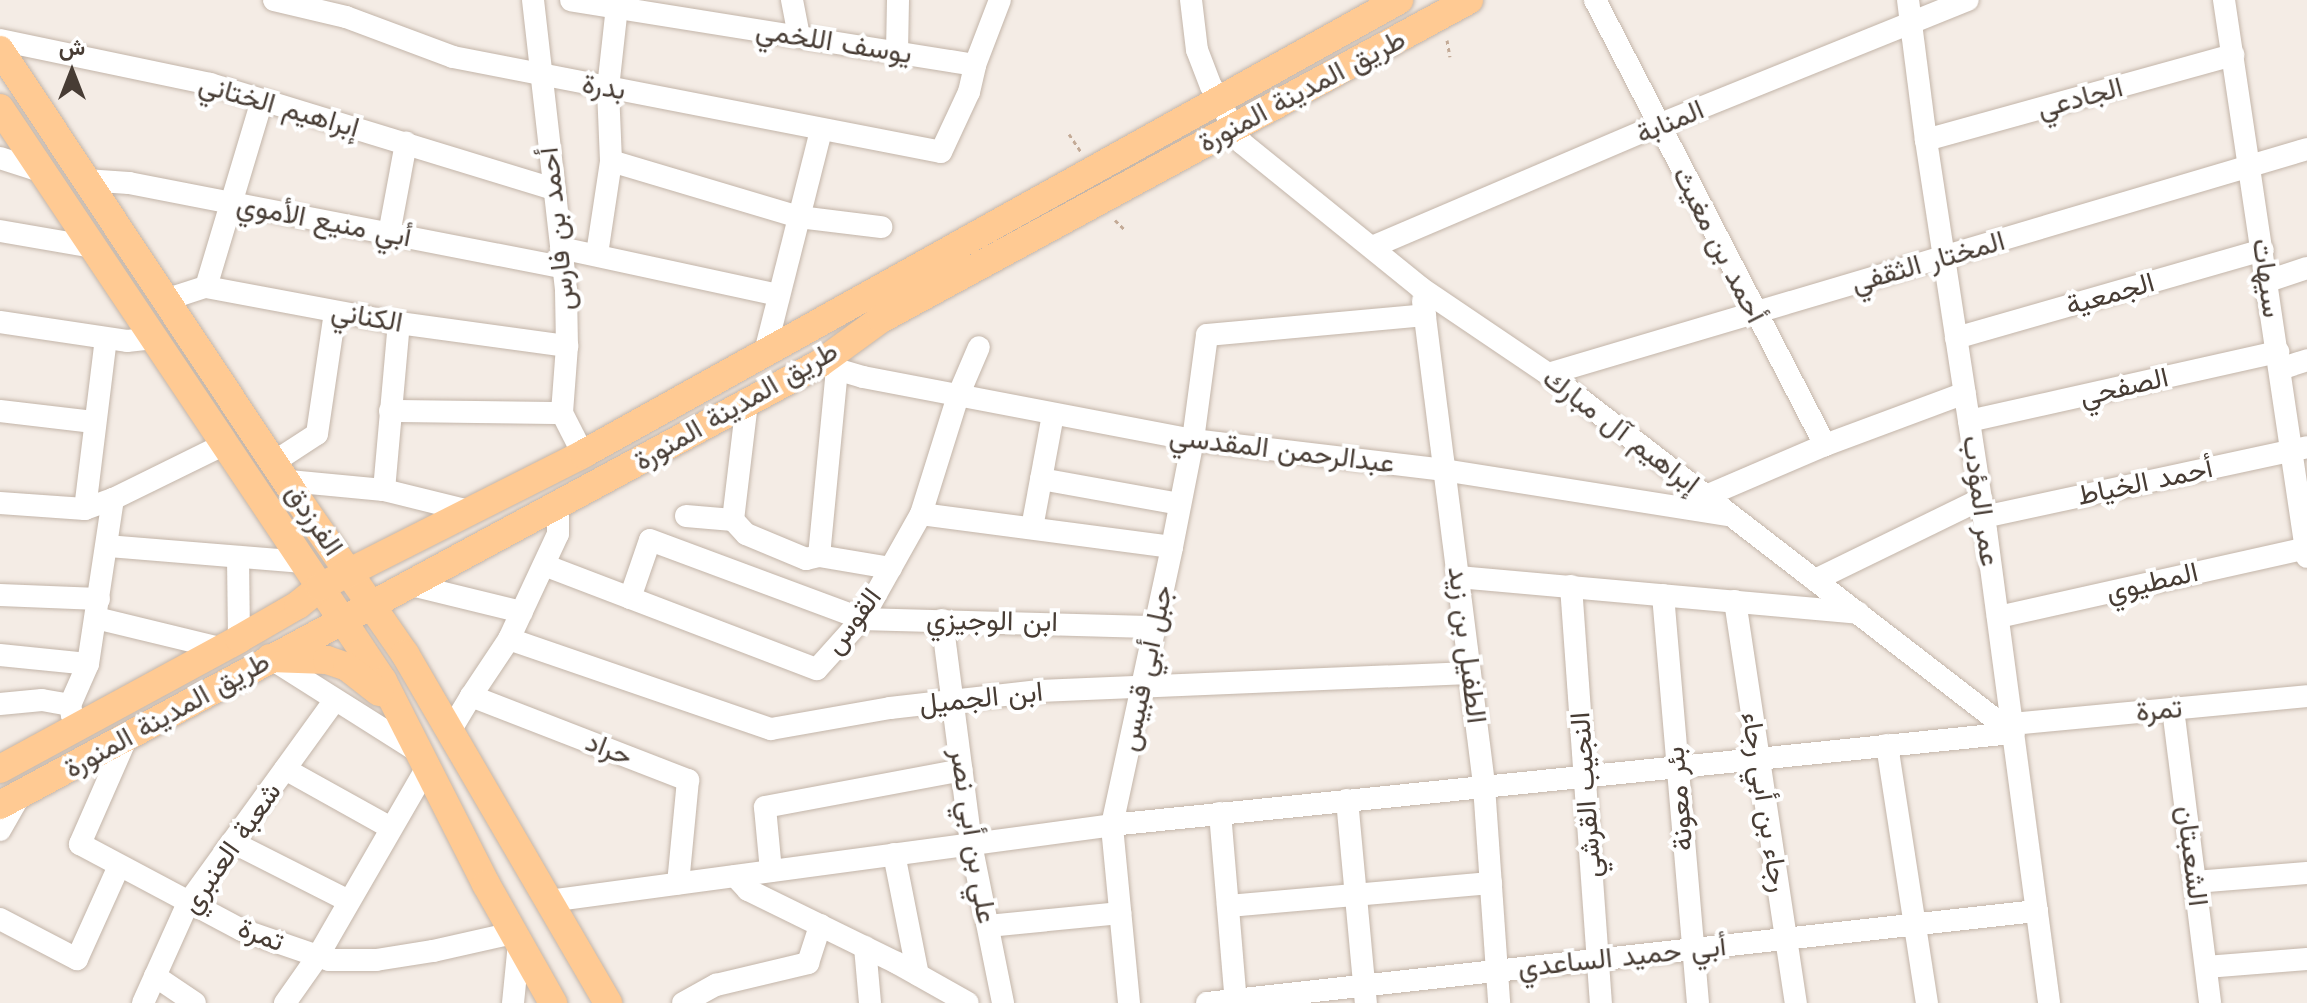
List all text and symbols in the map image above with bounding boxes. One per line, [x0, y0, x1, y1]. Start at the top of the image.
street label: يوسف اللخمي [754, 13, 914, 71]
street label: طريق المدينة المنورة [1193, 22, 1411, 160]
north arrow [32, 32, 112, 112]
text: ش [59, 35, 85, 60]
street label: إبراهيم الختاني [195, 67, 363, 145]
street label: بدرة [580, 67, 628, 107]
street label: الجادعي [2034, 70, 2126, 126]
street label: المنابة [1631, 93, 1709, 151]
street label: أحمد بن فارس [532, 146, 582, 312]
street label: أحمد بن مغيث [1665, 161, 1773, 329]
street label: أبي منيع الأموي [234, 188, 414, 254]
street label: المختار الثقفي [1847, 224, 2009, 300]
street label: سيهات [2245, 236, 2289, 320]
street label: الجمعية [2062, 265, 2158, 323]
street label: الكناني [329, 294, 405, 340]
street label: طريق المدينة المنورة [628, 334, 844, 478]
street label: إبراهيم آل مبارك [1536, 361, 1706, 501]
street label: الصفحي [2076, 361, 2172, 413]
street label: عبدالرحمن المقدسي [1167, 420, 1397, 480]
street label: عمر المؤدب [1955, 433, 2007, 569]
street label: أحمد الخياط [2074, 451, 2216, 513]
street label: الفرزدق [278, 478, 350, 562]
street label: المطيوي [2103, 555, 2201, 609]
street label: الطفيل بن زيد [1441, 565, 1493, 725]
street label: القوس [817, 581, 889, 661]
street label: جبل أبي قبيس [1112, 582, 1180, 754]
street label: ابن الوجيزي [926, 603, 1058, 639]
street label: طريق المدينة المنورة [58, 645, 276, 785]
street label: ابن الجميل [918, 675, 1044, 721]
street label: تمرة [2134, 691, 2184, 729]
street label: رجاء بن أبي رجاء [1734, 709, 1796, 895]
street label: النجيب القرشي [1563, 711, 1609, 879]
street label: حراد [581, 725, 637, 773]
street label: بئر معونة [1658, 745, 1700, 853]
street label: علي بن أبي نصر [943, 746, 1003, 926]
street label: شعبة العنبري [174, 776, 288, 920]
street label: الشعبتان [2169, 804, 2215, 908]
street label: تمرة [233, 911, 289, 959]
street label: أبي حميد الساعدي [1516, 929, 1728, 985]

